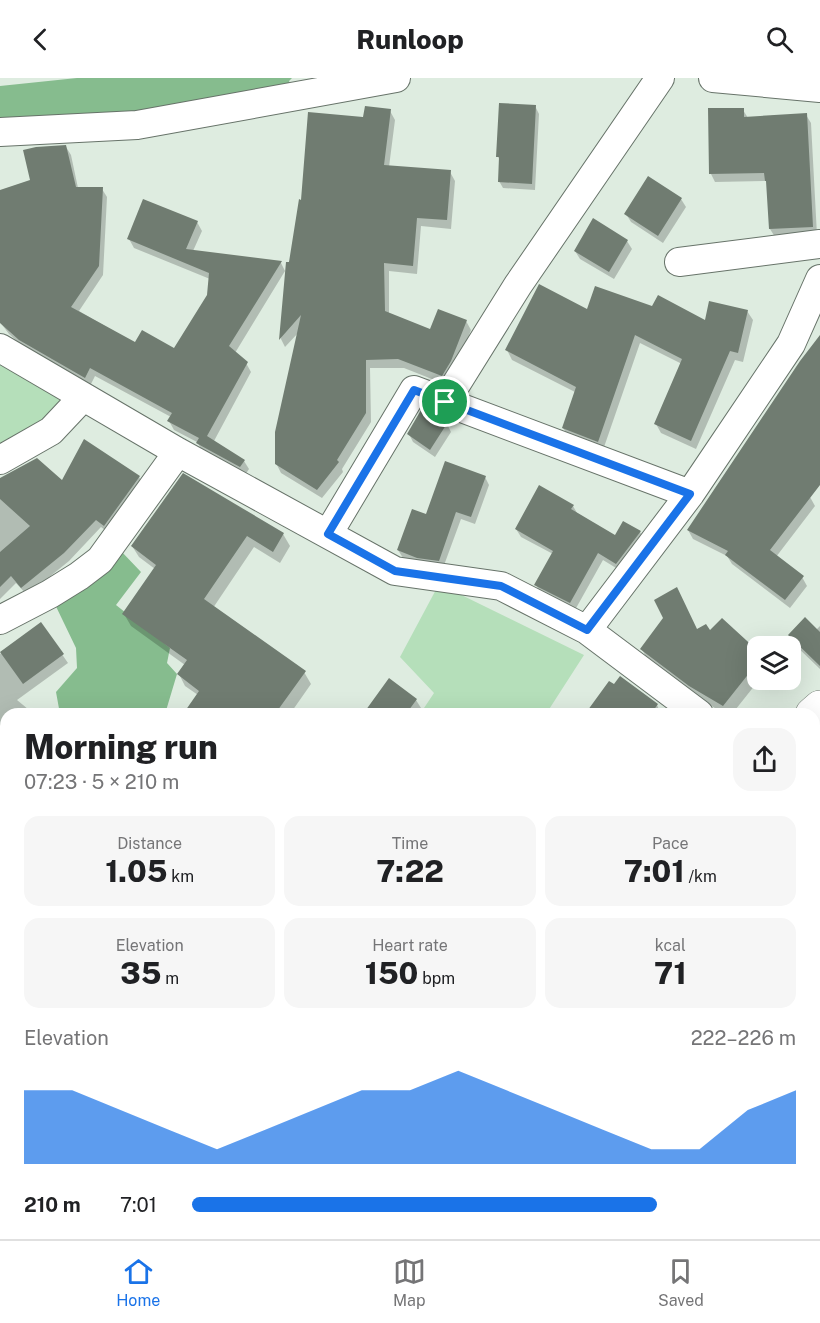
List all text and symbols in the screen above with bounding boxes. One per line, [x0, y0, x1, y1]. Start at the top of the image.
icon: back [24, 23, 57, 56]
text: Runloop [356, 23, 464, 55]
icon: search [763, 23, 796, 56]
pin [419, 376, 470, 427]
icon: arrive [428, 385, 461, 418]
map controls [747, 636, 801, 690]
button: layers [747, 636, 801, 690]
text: Morning run [24, 728, 218, 766]
button: share [733, 728, 796, 791]
text: 07:23 · 5 × 210 m [24, 770, 179, 794]
text: Distance [117, 834, 182, 853]
text: Time [392, 834, 428, 853]
text: Pace [652, 834, 689, 853]
text: 1.05 [105, 853, 167, 889]
text: 7:22 [376, 853, 444, 889]
text: 7:01 [624, 853, 685, 889]
text: km [167, 867, 194, 886]
text: /km [685, 867, 717, 886]
text: Elevation [116, 936, 184, 955]
text: Heart rate [372, 936, 448, 955]
text: kcal [655, 936, 686, 955]
text: 35 [120, 955, 161, 991]
text: 150 [365, 955, 418, 991]
text: 71 [654, 955, 687, 991]
text: m [161, 969, 179, 988]
text: bpm [418, 969, 455, 988]
text: Elevation [24, 1026, 109, 1050]
text: 222–226 m [691, 1026, 796, 1050]
text: 210 m [24, 1193, 81, 1217]
text: 7:01 [120, 1193, 157, 1217]
tab: Home [116, 1255, 160, 1310]
tab: Map [393, 1255, 426, 1310]
tab: Saved [658, 1255, 704, 1310]

